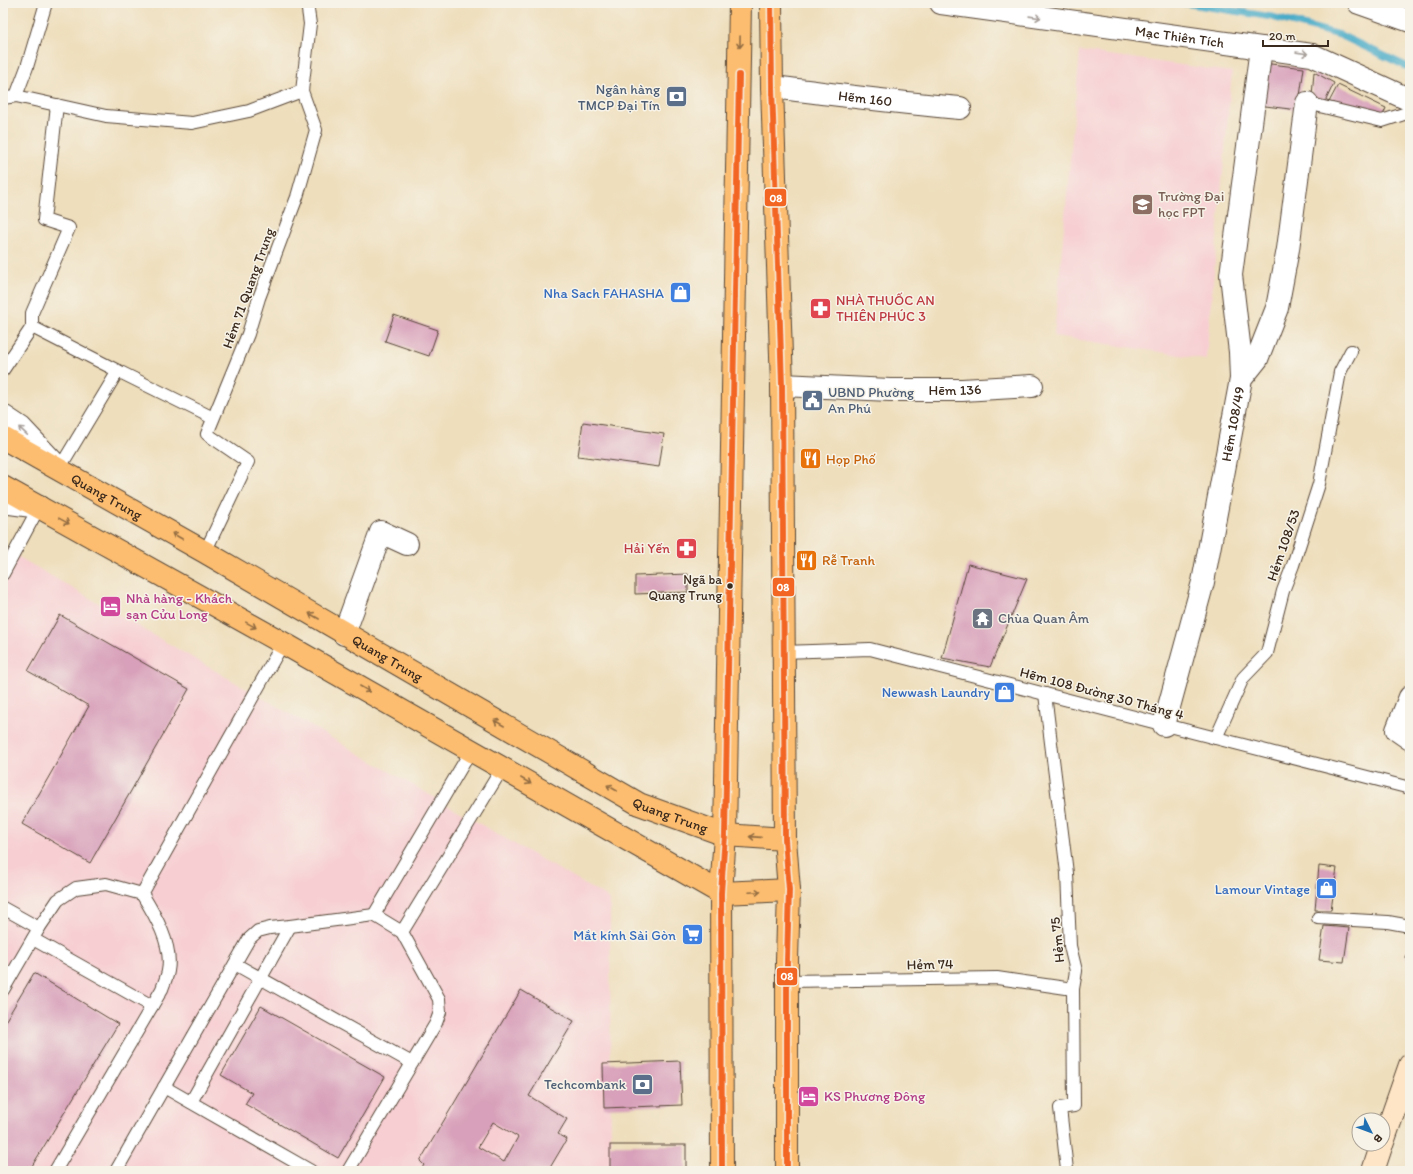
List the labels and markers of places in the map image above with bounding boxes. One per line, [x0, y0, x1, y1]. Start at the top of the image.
place label: Ngân hàng TMCP Đại Tín [578, 81, 661, 114]
bank icon: Ngân hàng TMCP Đại Tín [663, 84, 689, 110]
place label: Trường Đại học FPT [1158, 188, 1224, 221]
school or university icon: Trường Đại học FPT [1130, 191, 1156, 217]
shop icon: Nha Sach FAHASHA [667, 280, 693, 306]
place label: Nha Sach FAHASHA [544, 285, 664, 302]
place label: NHÀ THUỐC AN THIÊN PHÚC 3 [836, 292, 935, 325]
pharmacy icon: NHÀ THUỐC AN THIÊN PHÚC 3 [807, 295, 833, 321]
place label: UBND Phường An Phú [828, 384, 915, 417]
public building icon: UBND Phường An Phú [799, 387, 825, 413]
restaurant icon: Họp Phố [798, 446, 824, 472]
place label: Họp Phố [826, 451, 876, 468]
pharmacy icon: Hải Yến [673, 535, 699, 561]
place label: Hải Yến [624, 540, 670, 557]
restaurant icon: Rễ Tranh [793, 547, 819, 573]
place label: Rễ Tranh [822, 552, 875, 569]
place label: Ngã ba Quang Trung [648, 572, 722, 603]
marker: Ngã ba Quang Trung [725, 581, 735, 591]
place label: Nhà hàng - Khách sạn Cửu Long [126, 590, 233, 623]
hotel icon: Nhà hàng - Khách sạn Cửu Long [97, 593, 123, 619]
temple icon: Chùa Quan Âm [969, 605, 995, 631]
place label: Chùa Quan Âm [998, 610, 1090, 627]
shop icon: Newwash Laundry [992, 679, 1018, 705]
place label: Newwash Laundry [882, 684, 990, 701]
shop icon: Lamour Vintage [1313, 876, 1339, 902]
place label: Lamour Vintage [1215, 881, 1310, 898]
supermarket icon: Mắt kính Sài Gòn [679, 922, 705, 948]
place label: Mắt kính Sài Gòn [573, 927, 676, 944]
bank icon: Techcombank [629, 1071, 655, 1097]
place label: Techcombank [544, 1076, 627, 1093]
hotel icon: KS Phương Đông [796, 1083, 822, 1109]
place label: KS Phương Đông [824, 1088, 926, 1105]

